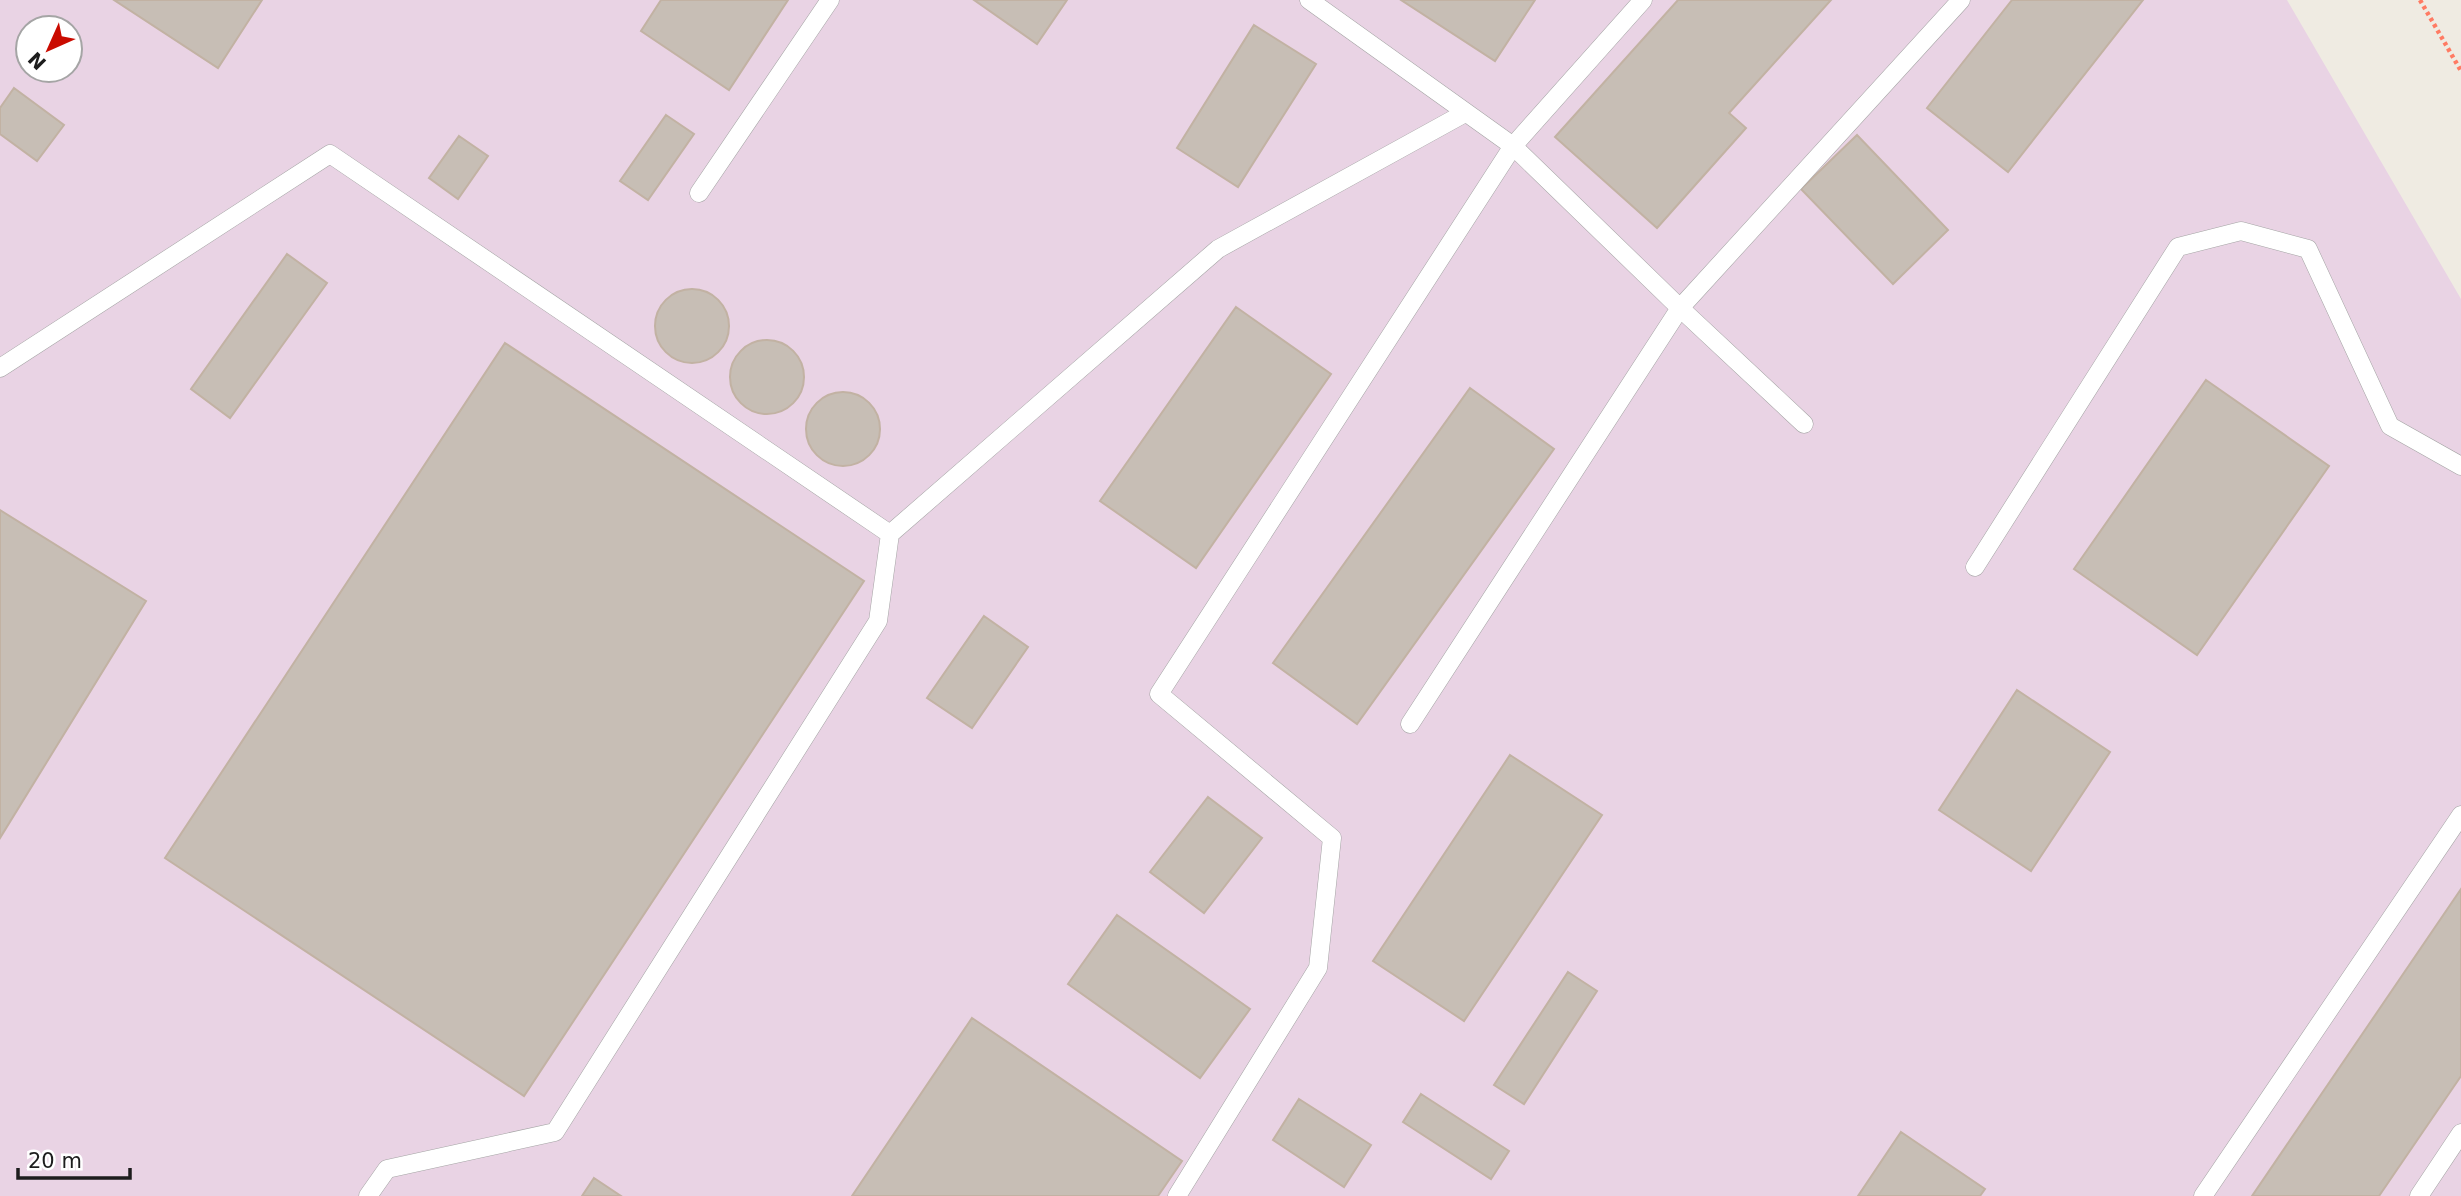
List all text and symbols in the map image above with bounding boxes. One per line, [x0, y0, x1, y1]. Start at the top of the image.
north arrow [14, 14, 84, 84]
text: N [24, 48, 50, 74]
scale bar [18, 1136, 130, 1180]
text: 20 m [28, 1149, 82, 1173]

